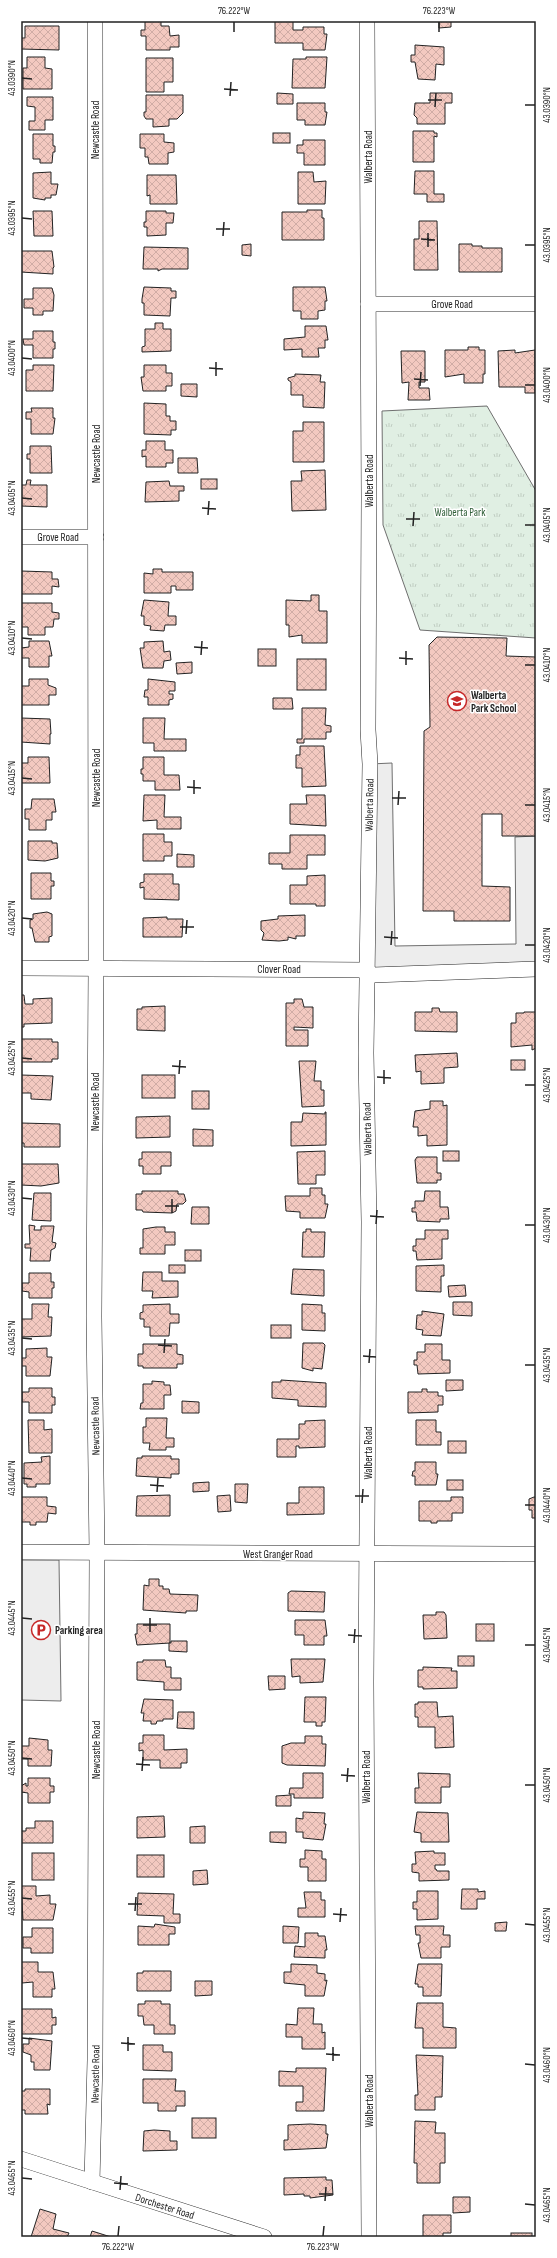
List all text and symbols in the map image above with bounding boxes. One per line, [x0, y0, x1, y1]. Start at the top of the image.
text: 76.222°W [218, 5, 251, 17]
text: 76.223°W [423, 5, 456, 17]
text: 43.0390°N [6, 60, 18, 96]
text: 43.0390°N [541, 87, 553, 123]
street label: Newcastle Road [89, 100, 102, 159]
street label: Walberta Road [362, 130, 375, 184]
text: 43.0395°N [6, 200, 18, 236]
text: 43.0395°N [541, 227, 553, 263]
street label: Grove Road [431, 298, 473, 311]
text: 43.0400°N [6, 340, 18, 376]
text: 43.0400°N [541, 367, 553, 403]
street label: Newcastle Road [90, 424, 103, 483]
street label: Walberta Road [363, 454, 376, 508]
text: 43.0405°N [6, 480, 18, 516]
park label: Walberta Park [435, 506, 486, 519]
text: 43.0405°N [541, 507, 553, 543]
street label: Grove Road [37, 531, 79, 544]
text: 43.0410°N [6, 621, 18, 655]
text: 43.0410°N [541, 648, 553, 682]
place label: Walberta Park School [471, 689, 516, 715]
school or university icon: Walberta Park School [446, 690, 468, 712]
street label: Newcastle Road [90, 748, 103, 807]
text: 43.0415°N [6, 761, 18, 795]
street label: Walberta Road [363, 778, 376, 832]
text: 43.0415°N [541, 788, 553, 822]
text: 43.0420°N [6, 900, 18, 936]
text: 43.0420°N [541, 927, 553, 963]
street label: Clover Road [257, 963, 301, 976]
text: 43.0425°N [6, 1041, 18, 1075]
text: 43.0425°N [541, 1068, 553, 1102]
street label: Newcastle Road [89, 1072, 102, 1131]
street label: Walberta Road [361, 1102, 374, 1156]
text: 43.0430°N [6, 1180, 18, 1216]
text: 43.0430°N [541, 1207, 553, 1243]
text: 43.0435°N [6, 1321, 18, 1355]
text: 43.0435°N [541, 1348, 553, 1382]
street label: Newcastle Road [88, 1396, 103, 1455]
street label: Walberta Road [362, 1426, 375, 1480]
text: 43.0440°N [6, 1460, 18, 1496]
text: 43.0440°N [541, 1487, 553, 1523]
street label: West Granger Road [243, 1548, 313, 1561]
text: 43.0445°N [6, 1601, 18, 1635]
parking icon: Parking area [30, 1619, 52, 1641]
place label: Parking area [55, 1624, 103, 1637]
text: 43.0445°N [541, 1628, 553, 1662]
street label: Newcastle Road [90, 1720, 103, 1779]
text: 43.0450°N [6, 1740, 18, 1776]
street label: Walberta Road [360, 1750, 373, 1804]
text: 43.0450°N [541, 1767, 553, 1803]
text: 43.0455°N [6, 1881, 18, 1915]
text: 43.0455°N [541, 1908, 553, 1942]
text: 43.0460°N [6, 2020, 18, 2056]
street label: Newcastle Road [88, 2044, 103, 2103]
text: 43.0460°N [541, 2047, 553, 2083]
street label: Walberta Road [363, 2074, 376, 2128]
text: 43.0465°N [6, 2160, 18, 2196]
text: 43.0465°N [541, 2187, 553, 2223]
street label: Dorchester Road [134, 2191, 196, 2222]
text: 76.222°W [102, 2241, 135, 2253]
text: 76.223°W [307, 2241, 340, 2253]

